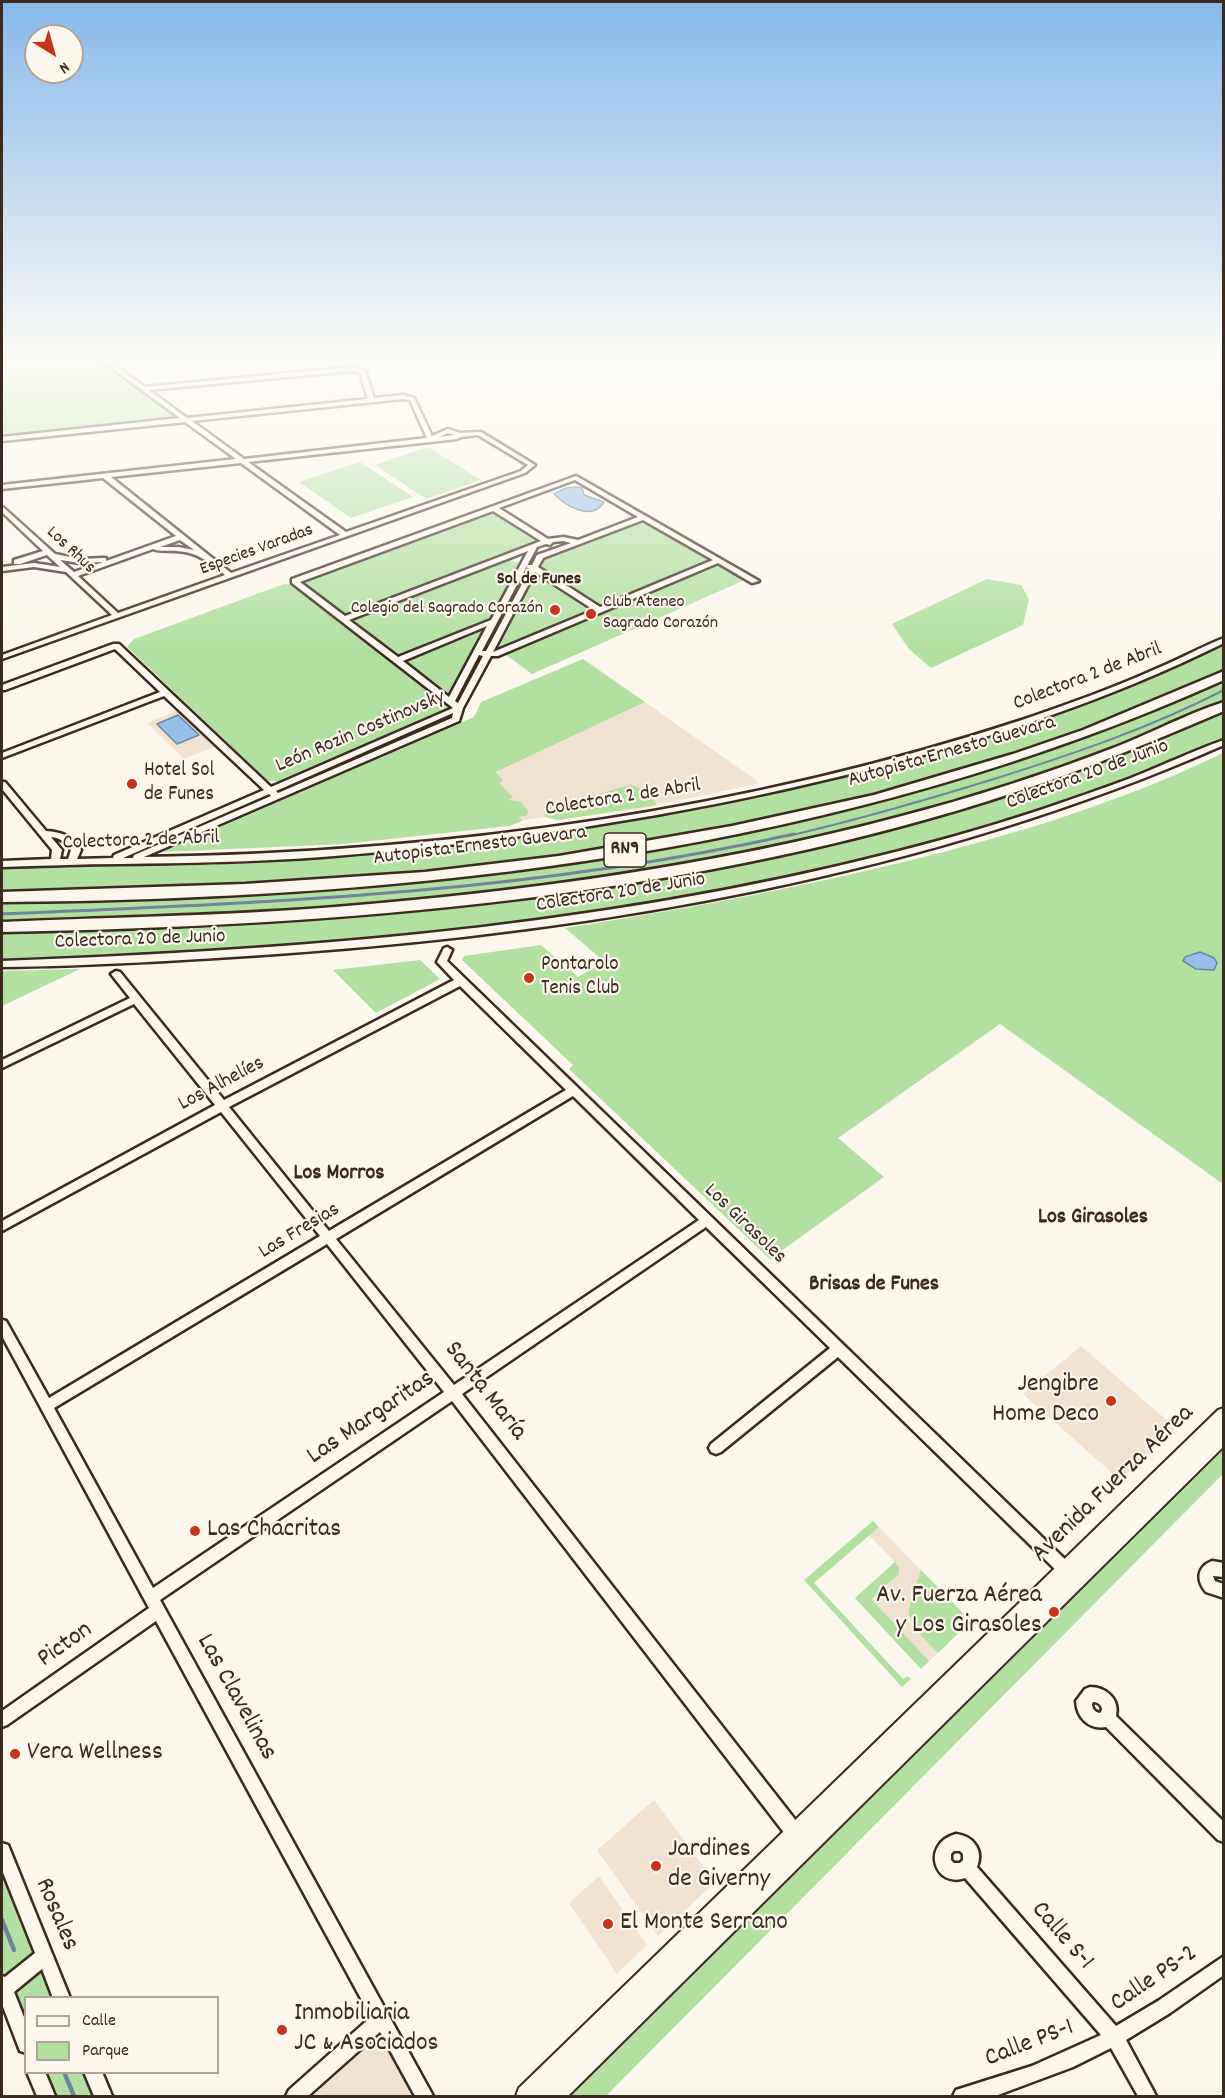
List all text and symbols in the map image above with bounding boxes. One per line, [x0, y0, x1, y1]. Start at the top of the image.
north arrow [24, 24, 84, 84]
text: N [54, 56, 74, 79]
street label: Especies Varadas [197, 521, 317, 581]
street label: Los Rhus [41, 523, 99, 579]
district label: Sol de Funes [497, 570, 581, 592]
place label: Club Ateneo Sagrado Corazón [603, 593, 718, 636]
place label: Colegio del Sagrado Corazón [351, 599, 543, 621]
marker: Colegio del Sagrado Corazón [548, 603, 562, 617]
marker: Club Ateneo Sagrado Corazón [584, 607, 598, 621]
street label: Colectora 2 de Abril [1010, 638, 1166, 718]
street label: León Rozin Costinovsky [273, 686, 449, 780]
street label: Autopista Ernesto Guevara [845, 711, 1059, 795]
street label: Colectora 20 de Junio [1003, 735, 1173, 817]
place label: Hotel Sol de Funes [144, 759, 214, 809]
street label: Colectora 2 de Abril [543, 774, 703, 824]
marker: Hotel Sol de Funes [125, 777, 139, 791]
street label: Autopista Ernesto Guevara [372, 821, 588, 873]
street label: Colectora 2 de Abril [62, 827, 220, 857]
road number: RN9 [604, 833, 646, 867]
street label: Colectora 20 de Junio [535, 868, 707, 920]
street label: Colectora 20 de Junio [54, 925, 226, 957]
place label: Pontarolo Tenis Club [541, 953, 619, 1003]
marker: Pontarolo Tenis Club [522, 971, 536, 985]
street label: Los Alhelíes [175, 1052, 269, 1118]
district label: Los Morros [293, 1162, 385, 1188]
street label: Los Girasoles [698, 1179, 790, 1271]
street label: Las Fresias [255, 1198, 345, 1266]
district label: Los Girasoles [1038, 1206, 1148, 1232]
district label: Brisas de Funes [809, 1273, 939, 1299]
street label: Santa María [436, 1336, 532, 1448]
street label: Las Margaritas [302, 1365, 442, 1473]
place label: Jengibre Home Deco [992, 1370, 1099, 1432]
marker: Jengibre Home Deco [1104, 1394, 1118, 1408]
street label: Avenida Fuerza Aérea [1026, 1399, 1202, 1571]
place label: Las Chacritas [207, 1515, 341, 1547]
marker: Las Chacritas [188, 1524, 202, 1538]
place label: Av. Fuerza Aérea y Los Girasoles [876, 1581, 1042, 1642]
marker: Av. Fuerza Aérea y Los Girasoles [1047, 1605, 1061, 1619]
street label: Picton [32, 1616, 100, 1676]
street label: Las Clavelinas [188, 1630, 282, 1766]
place label: Vera Wellness [27, 1738, 163, 1770]
marker: Vera Wellness [8, 1747, 22, 1761]
place label: Jardines de Giverny [668, 1835, 770, 1896]
marker: Jardines de Giverny [649, 1859, 663, 1873]
street label: Rosales [26, 1874, 84, 1956]
street label: Calle S-1 [1023, 1896, 1099, 1978]
place label: El Monte Serrano [620, 1908, 788, 1940]
marker: El Monte Serrano [601, 1917, 615, 1931]
street label: Calle PS-2 [1106, 1940, 1204, 2020]
legend [24, 1996, 219, 2074]
place label: Inmobiliaria JC & Asociados [294, 1999, 438, 2060]
text: Calle [82, 2009, 116, 2034]
street label: Calle PS-1 [981, 2014, 1079, 2076]
marker: Inmobiliaria JC & Asociados [275, 2023, 289, 2037]
text: Parque [82, 2039, 129, 2064]

